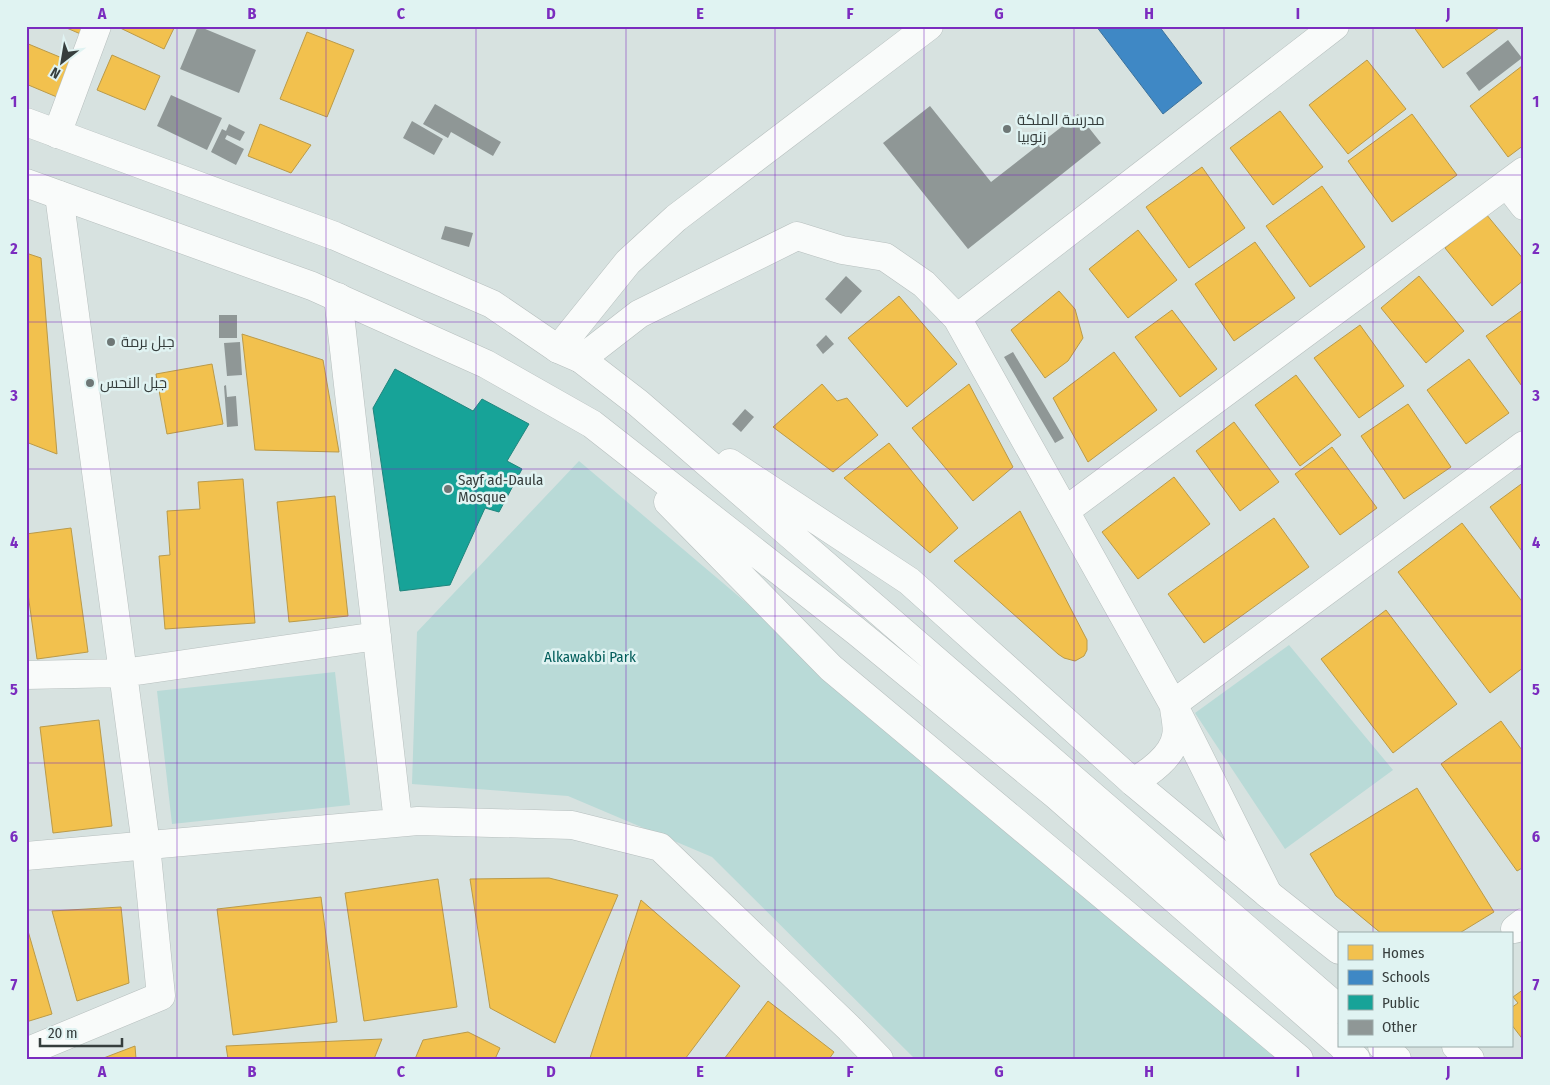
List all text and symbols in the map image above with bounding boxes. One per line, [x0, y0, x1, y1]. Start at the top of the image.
text: A [97, 4, 107, 23]
text: B [248, 4, 257, 23]
text: C [397, 4, 406, 23]
text: D [546, 4, 556, 23]
text: E [696, 4, 704, 23]
text: F [846, 4, 854, 23]
text: G [994, 4, 1004, 23]
text: H [1144, 4, 1154, 23]
text: I [1296, 4, 1300, 23]
text: J [1445, 4, 1450, 23]
north arrow [38, 38, 88, 88]
text: N [48, 63, 64, 82]
text: 1 [11, 92, 17, 111]
text: 1 [1533, 92, 1539, 111]
place label: مدرسة الملكة زنوبيا [1017, 111, 1105, 146]
marker: مدرسة الملكة زنوبيا [1001, 123, 1013, 135]
text: 2 [9, 239, 18, 258]
text: 2 [1531, 239, 1540, 258]
place label: جبل برمة [121, 333, 175, 352]
marker: جبل برمة [105, 336, 117, 348]
place label: جبل النحس [100, 374, 167, 393]
marker: جبل النحس [84, 377, 96, 389]
text: 3 [9, 386, 18, 405]
text: 3 [1531, 386, 1540, 405]
place label: Sayf ad-Daula Mosque [458, 471, 543, 506]
marker: Sayf ad-Daula Mosque [442, 483, 454, 495]
text: 4 [10, 533, 18, 552]
text: 4 [1532, 533, 1540, 552]
park label: Alkawakbi Park [544, 648, 636, 666]
text: 5 [10, 680, 18, 699]
text: 5 [1532, 680, 1540, 699]
text: 6 [10, 827, 18, 846]
text: 6 [1532, 827, 1540, 846]
legend [1338, 932, 1512, 1048]
text: Homes [1382, 944, 1424, 962]
text: Schools [1382, 968, 1430, 986]
text: 7 [11, 975, 18, 994]
text: 7 [1533, 975, 1540, 994]
text: Public [1382, 994, 1420, 1012]
scale bar [40, 1015, 122, 1047]
text: Other [1382, 1018, 1418, 1036]
text: 20 m [48, 1024, 78, 1042]
text: A [97, 1062, 107, 1081]
text: B [248, 1062, 257, 1081]
text: C [397, 1062, 406, 1081]
text: D [546, 1062, 556, 1081]
text: E [696, 1062, 704, 1081]
text: F [846, 1062, 854, 1081]
text: G [994, 1062, 1004, 1081]
text: H [1144, 1062, 1154, 1081]
text: I [1296, 1062, 1300, 1081]
text: J [1445, 1062, 1450, 1081]

